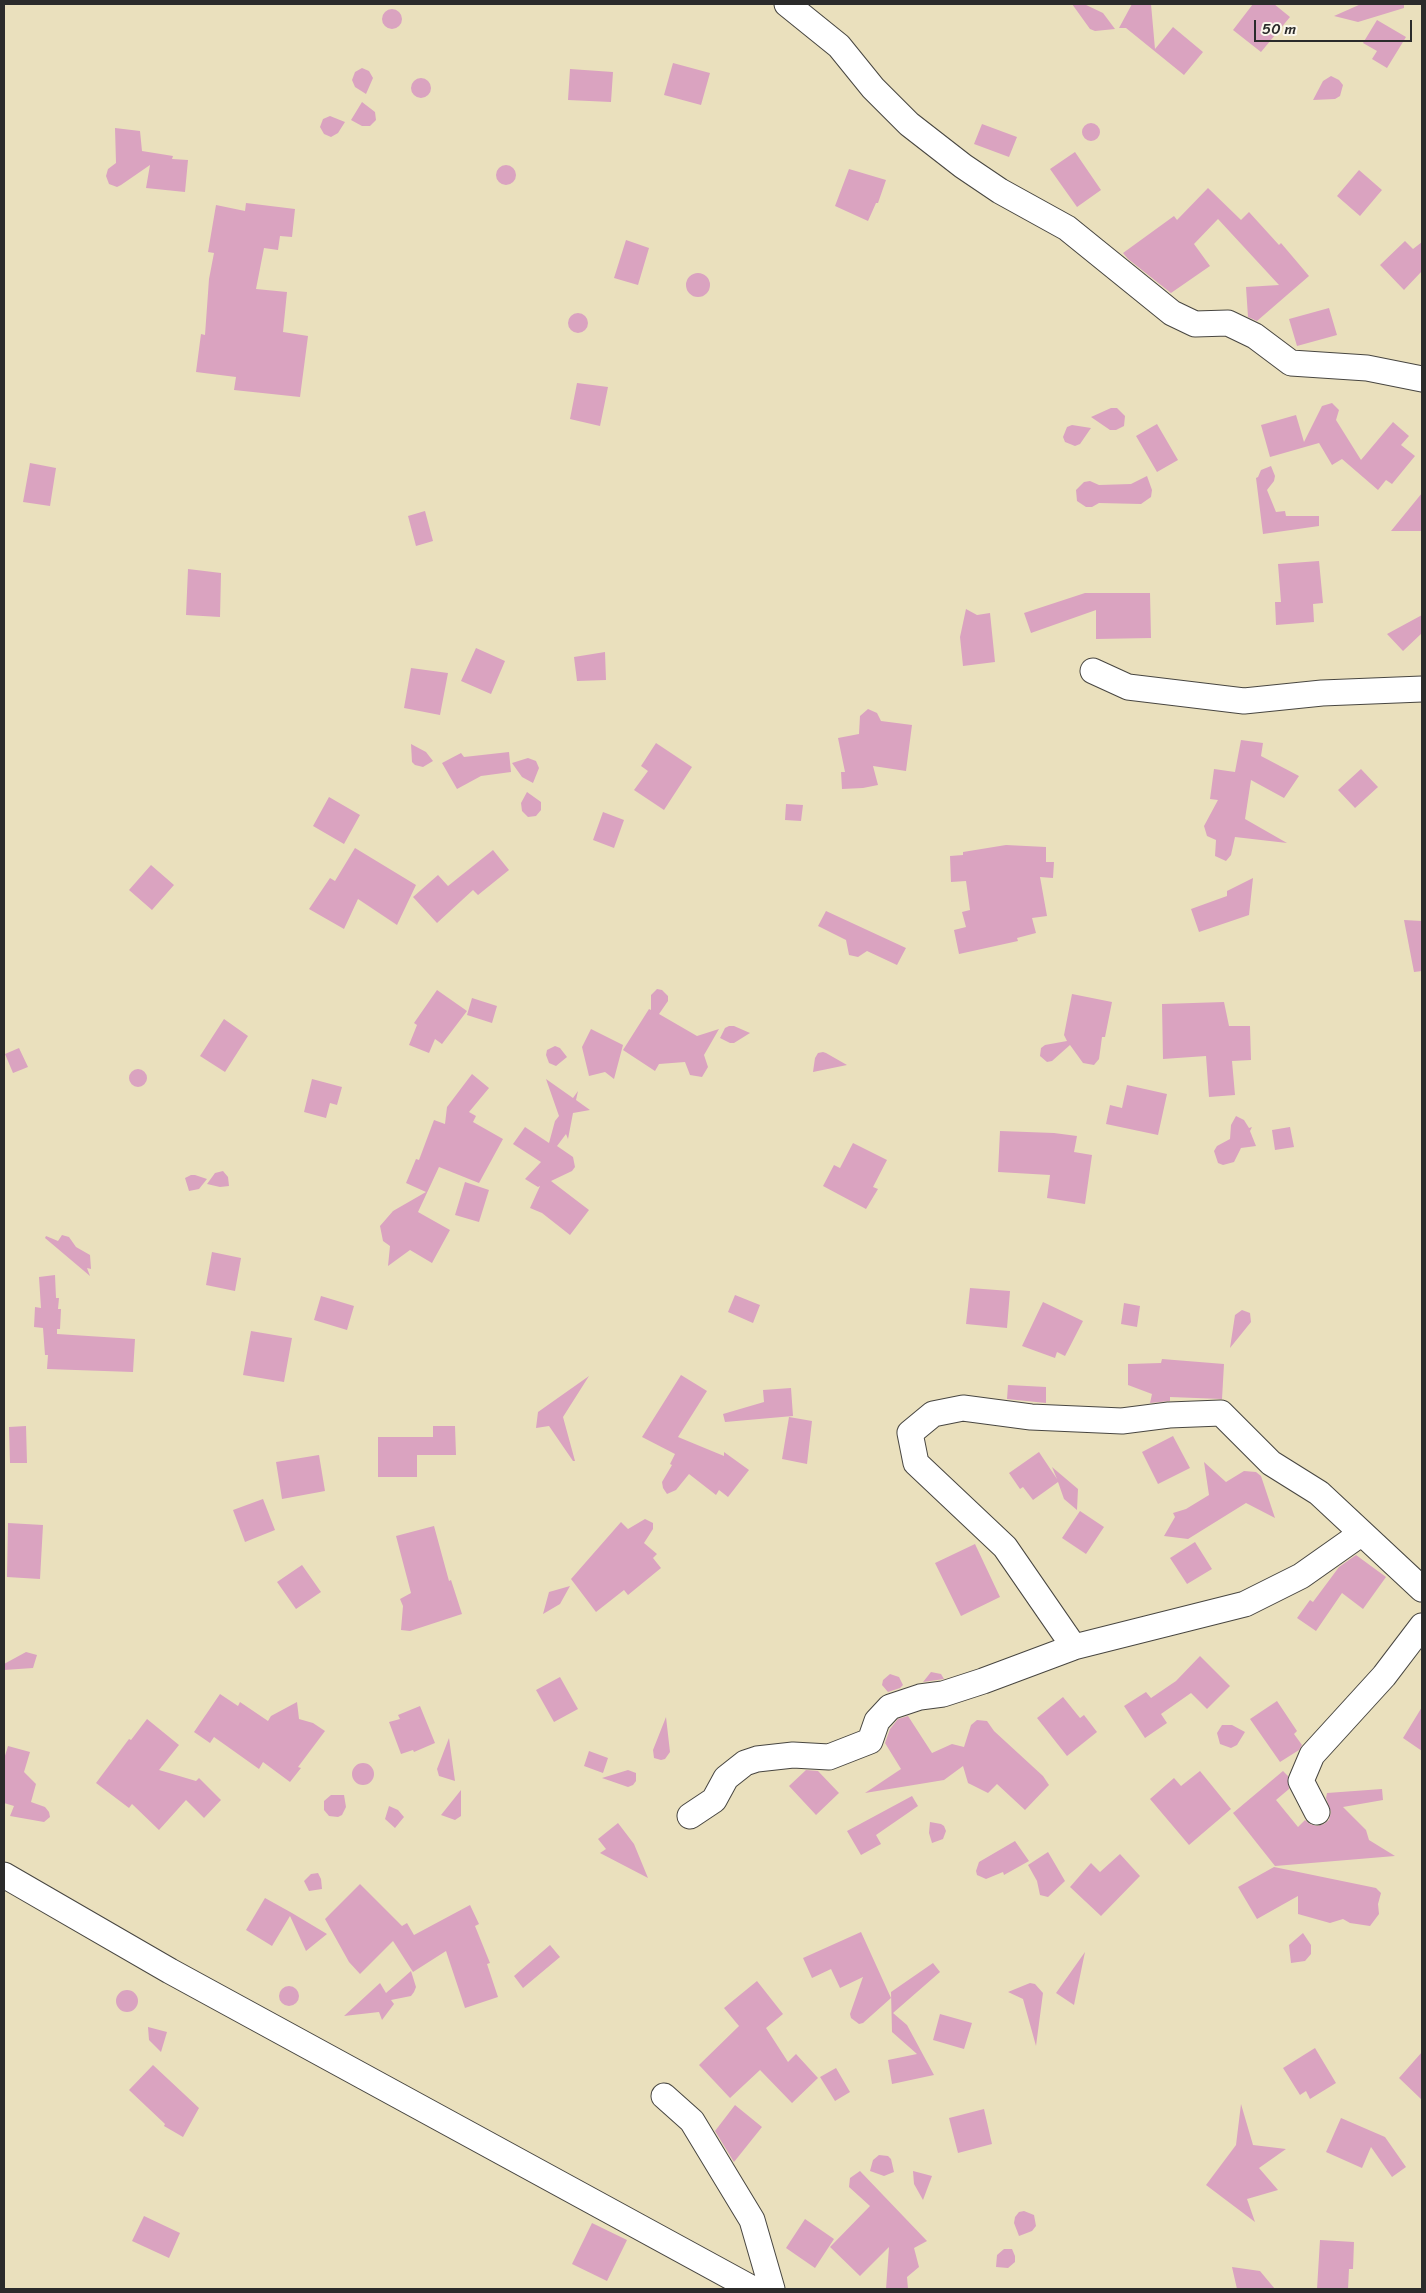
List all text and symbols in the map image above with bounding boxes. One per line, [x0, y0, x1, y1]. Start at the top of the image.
scale bar [1256, 10, 1414, 42]
text: 50 m [1262, 16, 1296, 42]

